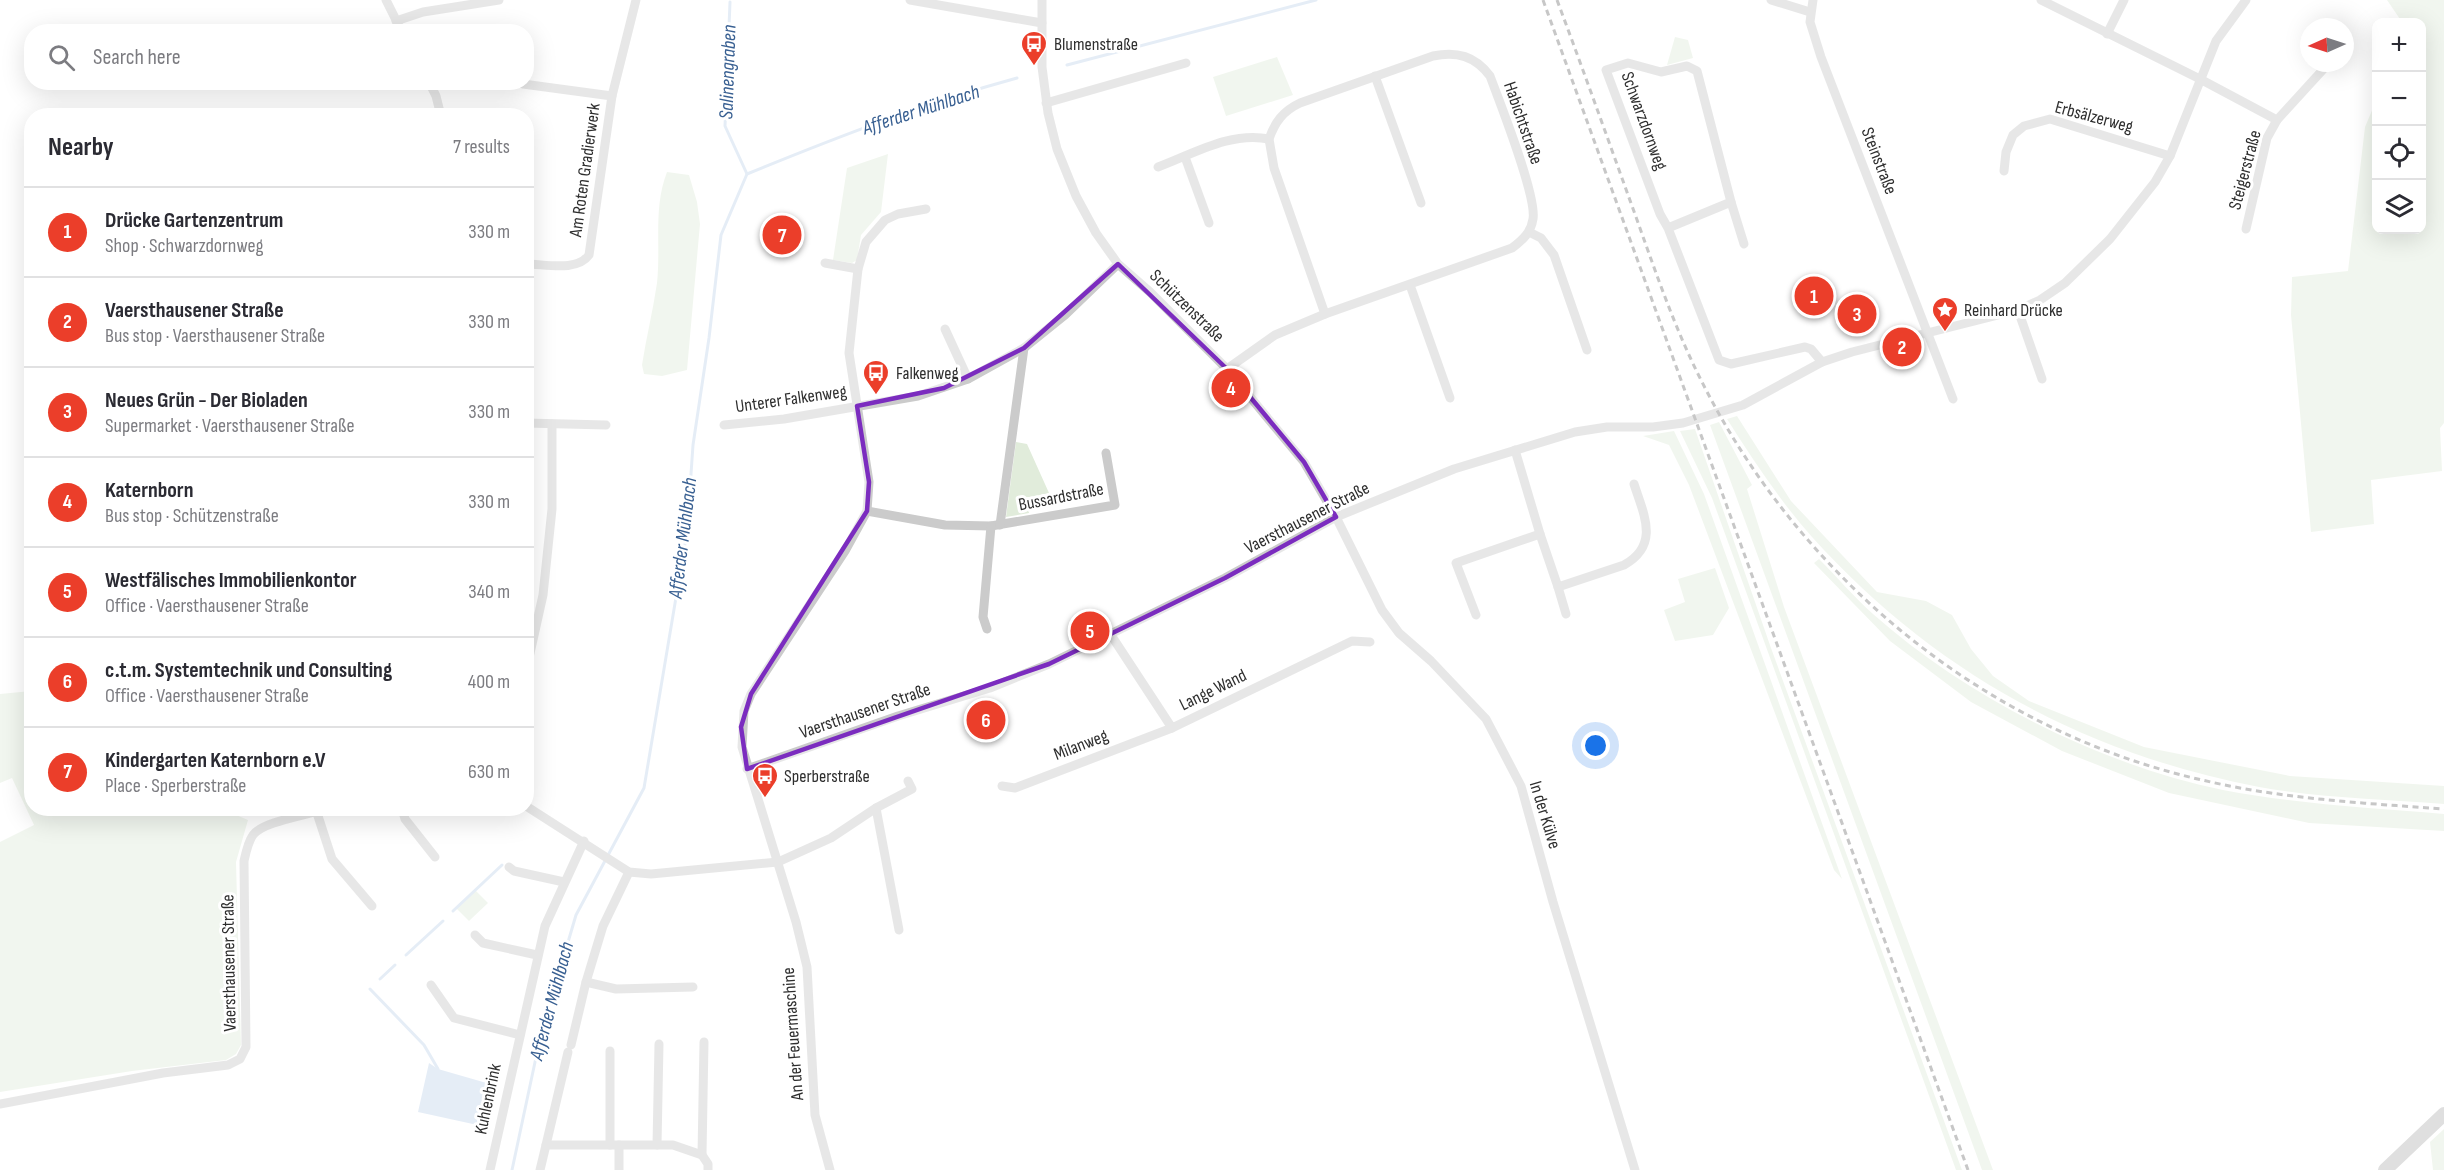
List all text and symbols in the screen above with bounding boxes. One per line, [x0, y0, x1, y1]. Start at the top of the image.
north arrow [2300, 18, 2354, 72]
map controls [2372, 18, 2426, 234]
button: + [2372, 18, 2426, 72]
search box [24, 24, 534, 90]
water label: Salinengraben [714, 24, 742, 120]
bus stop icon: Blumenstraße [1019, 29, 1049, 67]
place label: Blumenstraße [1054, 34, 1138, 55]
icon: search [45, 41, 78, 74]
text: Search here [93, 44, 180, 71]
street label: Schwarzdornweg [1617, 69, 1671, 173]
button: − [2372, 72, 2426, 126]
street label: Habichtstraße [1499, 79, 1547, 167]
water label: Afferder Mühlbach [859, 80, 982, 140]
street label: Erbsälzerweg [2053, 96, 2135, 138]
street label: Am Roten Gradierwerk [565, 102, 605, 239]
street label: Steinstraße [1857, 125, 1901, 197]
button: locate [2372, 126, 2426, 180]
street label: Steigerstraße [2224, 128, 2266, 212]
text: Nearby [48, 132, 114, 163]
text: 7 results [453, 135, 510, 159]
button: layers [2372, 180, 2426, 234]
text: Drücke Gartenzentrum [105, 207, 283, 234]
pin: 7 [762, 212, 802, 258]
text: 1 [64, 220, 71, 244]
text: 330 m [468, 220, 510, 244]
text: Shop · Schwarzdornweg [105, 234, 264, 258]
street label: Schützenstraße [1145, 265, 1229, 347]
pin: 1 [1794, 274, 1834, 318]
pin: 3 [1838, 292, 1876, 336]
place icon: Reinhard Drücke [1930, 295, 1960, 333]
text: Vaersthausener Straße [105, 297, 284, 324]
place label: Reinhard Drücke [1964, 300, 2063, 321]
text: 2 [63, 310, 72, 334]
text: 330 m [468, 310, 510, 334]
text: Bus stop · Vaersthausener Straße [105, 324, 325, 348]
pin: 2 [1882, 324, 1922, 370]
bus stop icon: Falkenweg [861, 358, 891, 396]
place label: Falkenweg [896, 363, 959, 384]
pin: 4 [1212, 366, 1250, 410]
street label: Unterer Falkenweg [734, 381, 848, 417]
text: Neues Grün - Der Bioladen [105, 387, 308, 414]
text: 3 [63, 400, 72, 424]
text: 330 m [468, 400, 510, 424]
text: Supermarket · Vaersthausener Straße [105, 414, 354, 438]
water label: Afferder Mühlbach [664, 476, 702, 601]
text: Katernborn [105, 477, 193, 504]
street label: Bussardstraße [1017, 478, 1105, 516]
street label: Vaersthausener Straße [1241, 478, 1373, 558]
text: 4 [63, 490, 72, 514]
text: 330 m [468, 490, 510, 514]
text: Bus stop · Schützenstraße [105, 504, 279, 528]
text: Westfälisches Immobilienkontor [105, 567, 357, 594]
text: 5 [63, 580, 72, 604]
text: 340 m [468, 580, 510, 604]
text: Office · Vaersthausener Straße [105, 594, 309, 618]
pin: 5 [1070, 608, 1110, 654]
text: c.t.m. Systemtechnik und Consulting [105, 657, 392, 684]
street label: Lange Wand [1176, 665, 1250, 715]
text: 6 [63, 670, 72, 694]
text: 400 m [468, 670, 510, 694]
street label: Vaersthausener Straße [797, 679, 933, 743]
text: Office · Vaersthausener Straße [105, 684, 309, 708]
pin: 6 [966, 698, 1006, 742]
street label: Milanweg [1051, 725, 1111, 765]
your location [1581, 731, 1610, 760]
text: Kindergarten Katernborn e.V [105, 747, 326, 774]
text: 7 [63, 760, 72, 784]
text: 630 m [468, 760, 510, 784]
bus stop icon: Sperberstraße [750, 761, 780, 799]
place label: Sperberstraße [784, 766, 870, 787]
text: Place · Sperberstraße [105, 774, 246, 798]
street label: In der Külve [1525, 779, 1565, 851]
street label: Vaersthausener Straße [217, 894, 241, 1032]
water label: Afferder Mühlbach [524, 939, 579, 1064]
street label: An der Feuermaschine [778, 967, 808, 1102]
street label: Kuhlenbrink [470, 1061, 506, 1136]

